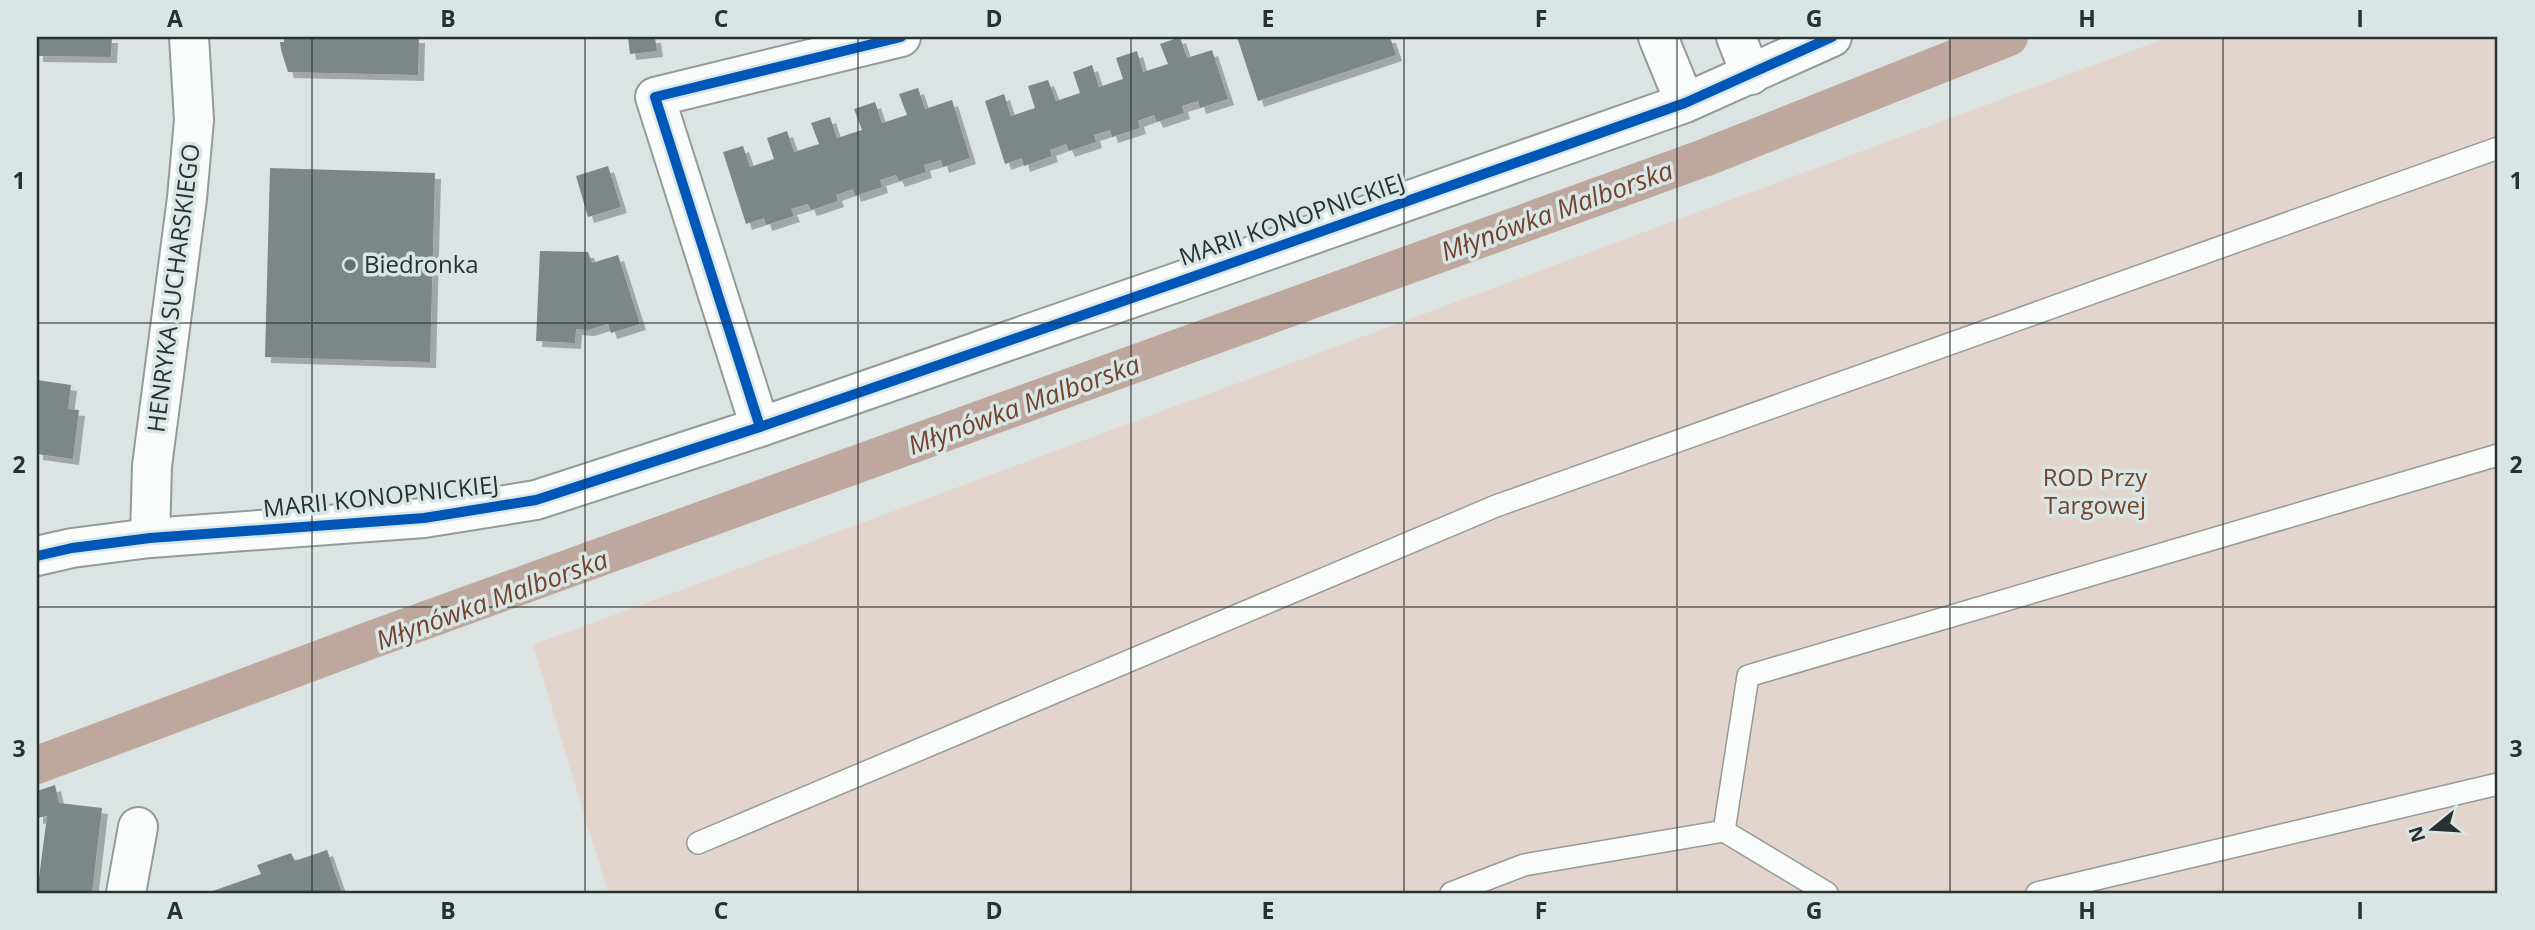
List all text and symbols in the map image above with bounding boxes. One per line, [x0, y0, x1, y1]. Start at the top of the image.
text: A [167, 2, 183, 34]
text: B [440, 2, 456, 34]
text: C [714, 2, 728, 34]
text: D [985, 2, 1003, 34]
text: E [1262, 2, 1274, 34]
text: F [1535, 2, 1547, 34]
text: G [1806, 2, 1822, 34]
text: H [2078, 2, 2096, 34]
text: I [2356, 2, 2364, 34]
street label: HENRYKA SUCHARSKIEGO [138, 141, 207, 434]
water label: Młynówka Malborska [1436, 151, 1678, 269]
text: 1 [12, 164, 26, 196]
street label: MARII KONOPNICKIEJ [1174, 164, 1409, 273]
text: 1 [2509, 164, 2523, 196]
place label: Biedronka [364, 247, 479, 280]
marker: Biedronka [342, 257, 358, 273]
water label: Młynówka Malborska [903, 345, 1145, 463]
text: 2 [12, 448, 26, 480]
text: 2 [2509, 448, 2523, 480]
park label: ROD Przy Targowej [2043, 460, 2148, 521]
street label: MARII KONOPNICKIEJ [261, 467, 500, 524]
water label: Młynówka Malborska [371, 540, 613, 658]
text: 3 [12, 732, 26, 764]
text: 3 [2509, 732, 2523, 764]
north arrow [2398, 794, 2468, 864]
text: N [2402, 823, 2432, 846]
text: A [167, 894, 183, 926]
text: B [440, 894, 456, 926]
text: C [714, 894, 728, 926]
text: D [985, 894, 1003, 926]
text: E [1262, 894, 1274, 926]
text: F [1535, 894, 1547, 926]
text: G [1806, 894, 1822, 926]
text: H [2078, 894, 2096, 926]
text: I [2356, 894, 2364, 926]

